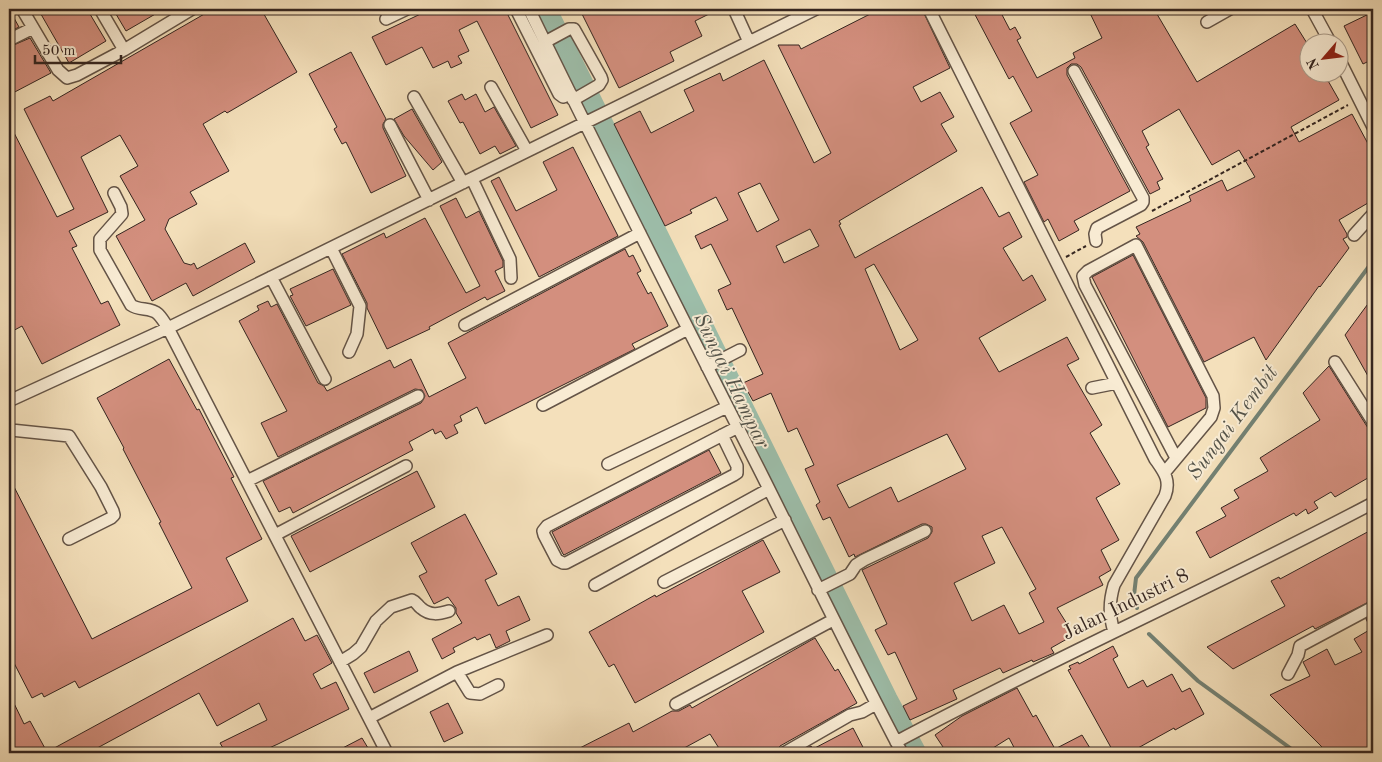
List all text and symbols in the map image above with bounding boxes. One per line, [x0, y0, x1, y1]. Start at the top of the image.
scale bar [35, 32, 121, 64]
north arrow [1300, 32, 1350, 82]
text: 50 m [42, 44, 76, 59]
text: N [1305, 55, 1322, 72]
water label: Sungai Hampar [689, 310, 773, 453]
water label: Sungai Kembit [1184, 362, 1283, 484]
street label: Jalan Industri 8 [1059, 566, 1193, 644]

